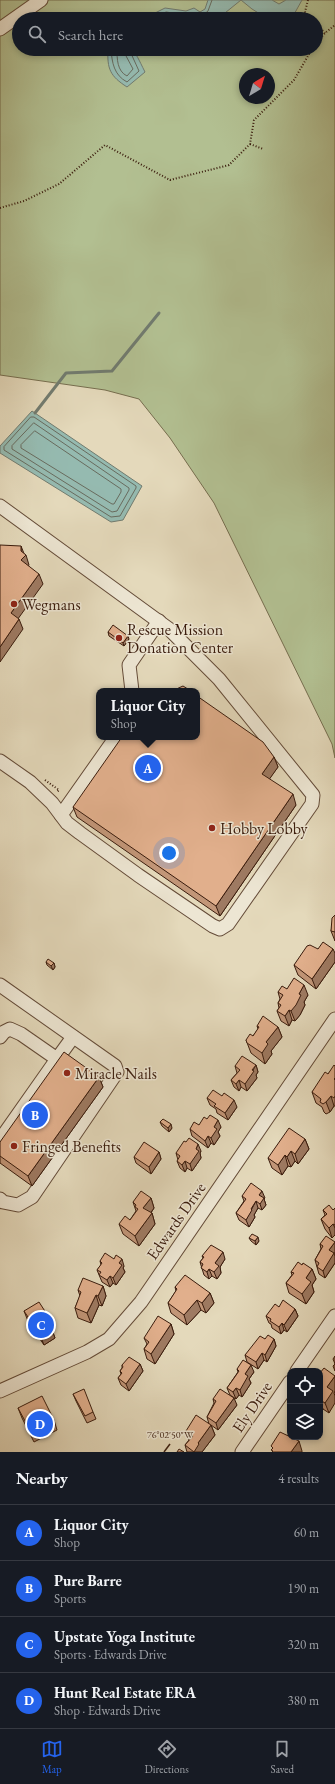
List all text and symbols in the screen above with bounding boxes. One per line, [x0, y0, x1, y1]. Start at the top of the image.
search box [12, 12, 323, 56]
icon: search [26, 23, 48, 45]
text: Search here [58, 25, 123, 44]
north arrow [239, 68, 275, 104]
place label: Wegmans [22, 594, 81, 615]
marker: Wegmans [9, 599, 19, 609]
place label: Rescue Mission Donation Center [127, 619, 234, 658]
marker: Rescue Mission Donation Center [114, 633, 124, 643]
popup [96, 688, 200, 740]
text: Liquor City [111, 696, 185, 715]
text: Shop [111, 715, 137, 732]
pin: A [135, 753, 161, 783]
place label: Hobby Lobby [220, 818, 309, 839]
marker: Hobby Lobby [207, 823, 217, 833]
your location [159, 843, 179, 863]
place label: Miracle Nails [75, 1063, 157, 1084]
marker: Miracle Nails [62, 1068, 72, 1078]
pin: B [22, 1100, 48, 1130]
place label: Fringed Benefits [22, 1136, 121, 1157]
marker: Fringed Benefits [9, 1141, 19, 1151]
street label: Edwards Drive [142, 1178, 210, 1264]
pin: C [28, 1310, 54, 1340]
map controls [287, 1368, 323, 1440]
button: locate [287, 1368, 323, 1404]
street label: Ely Drive [227, 1377, 277, 1437]
button: layers [287, 1404, 323, 1440]
pin: D [27, 1409, 53, 1439]
text: 76°02'50"W [147, 1428, 194, 1441]
text: Nearby [16, 1467, 68, 1489]
text: 4 results [278, 1470, 319, 1487]
text: Liquor City [54, 1515, 129, 1534]
text: A [24, 1524, 34, 1541]
text: 60 m [294, 1524, 319, 1541]
text: Shop [54, 1534, 80, 1551]
text: Pure Barre [54, 1571, 122, 1590]
text: B [25, 1580, 33, 1597]
text: 190 m [288, 1580, 319, 1597]
text: Sports [54, 1590, 86, 1607]
text: Upstate Yoga Institute [54, 1627, 195, 1646]
text: C [24, 1636, 34, 1653]
text: 320 m [288, 1636, 319, 1653]
text: Sports · Edwards Drive [54, 1646, 167, 1663]
text: Hunt Real Estate ERA [54, 1683, 196, 1702]
text: D [24, 1692, 34, 1709]
text: 380 m [288, 1692, 319, 1709]
text: Shop · Edwards Drive [54, 1702, 161, 1719]
tab: Map [41, 1738, 63, 1776]
tab: Directions [145, 1738, 189, 1776]
tab: Saved [271, 1738, 294, 1776]

